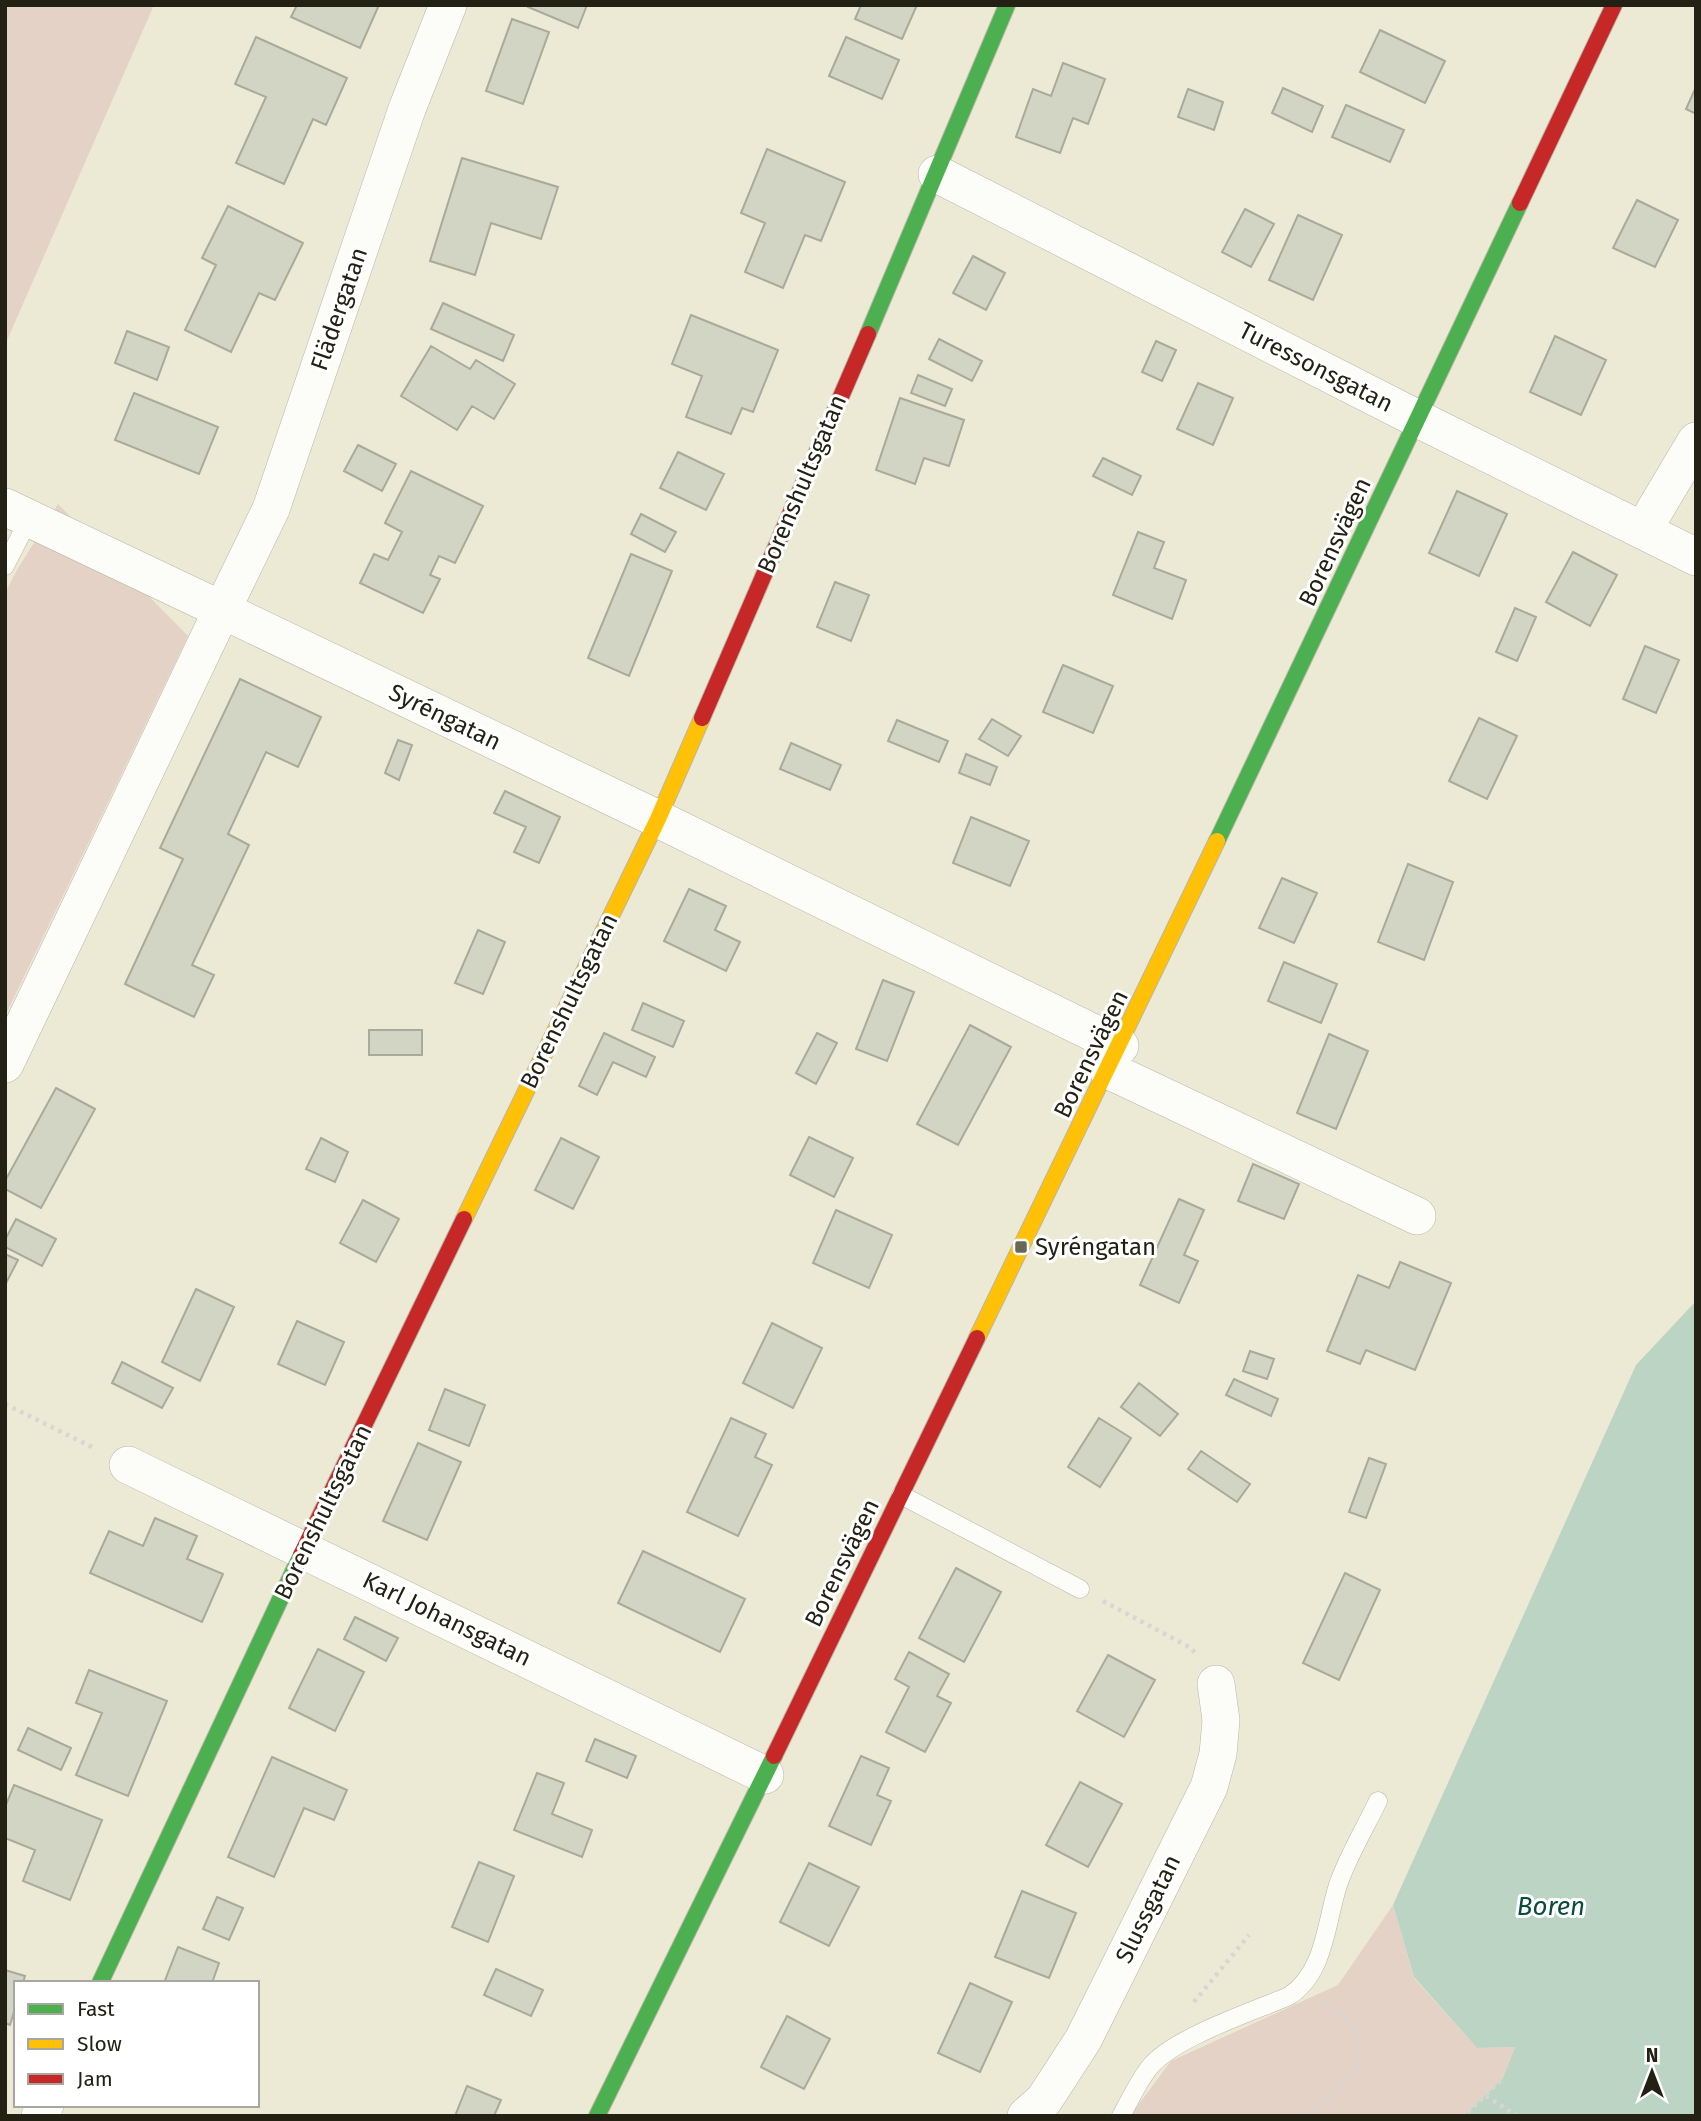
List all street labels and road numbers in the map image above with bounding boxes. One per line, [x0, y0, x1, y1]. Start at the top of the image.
street label: Flädergatan [305, 244, 373, 374]
street label: Turessonsgatan [1234, 316, 1398, 418]
street label: Borenshultsgatan [752, 391, 852, 577]
street label: Borensvägen [1293, 473, 1377, 611]
street label: Syréngatan [384, 678, 506, 756]
street label: Borenshultsgatan [515, 909, 623, 1093]
street label: Borensvägen [1048, 986, 1134, 1122]
street label: Borenshultsgatan [269, 1420, 377, 1604]
street label: Borensvägen [799, 1495, 885, 1631]
street label: Karl Johansgatan [358, 1566, 536, 1672]
street label: Slussgatan [1110, 1850, 1186, 1968]

